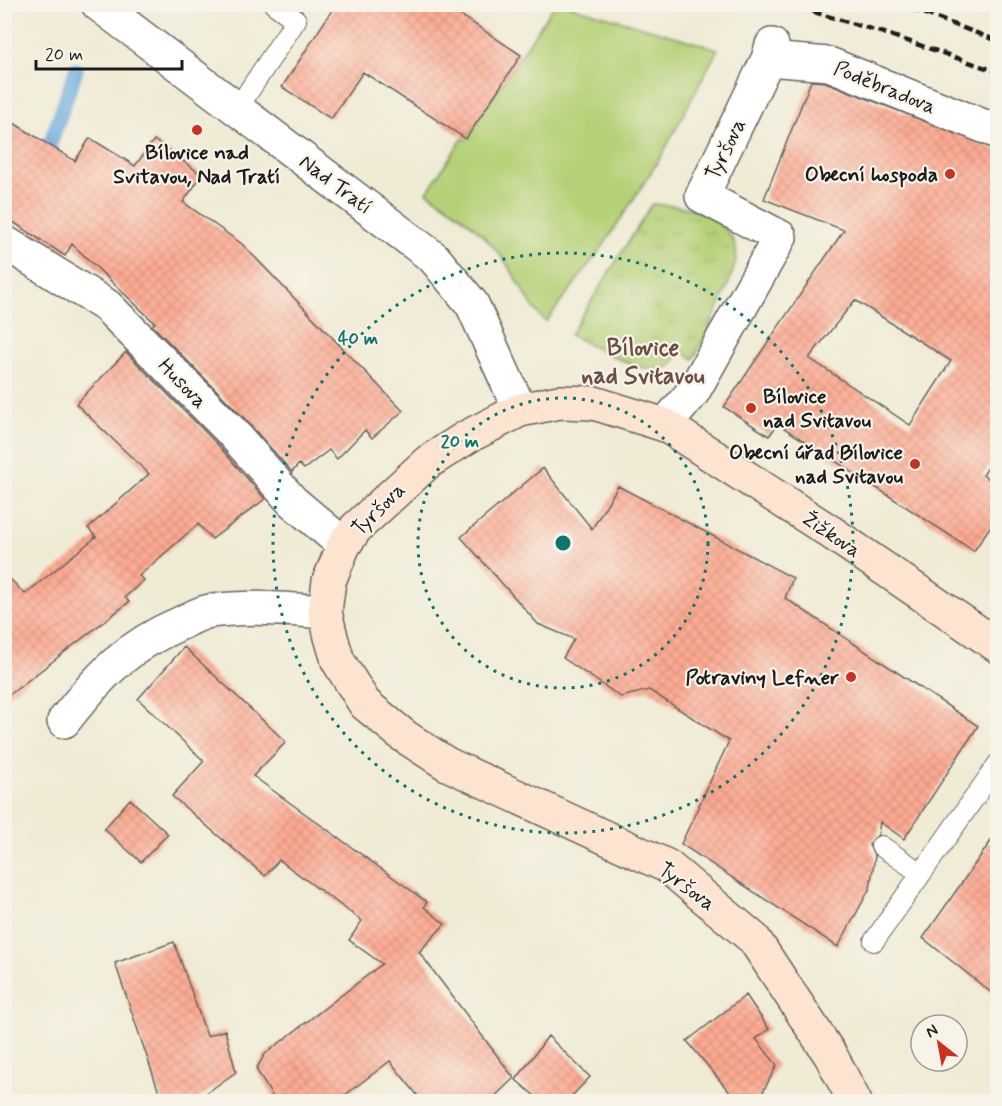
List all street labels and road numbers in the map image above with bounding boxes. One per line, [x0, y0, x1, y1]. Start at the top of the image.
street label: Poděbradova [829, 55, 940, 121]
street label: Tyršova [699, 114, 753, 185]
street label: Nad Tratí [293, 148, 378, 221]
street label: Husova [151, 352, 213, 415]
street label: Tyršova [346, 477, 412, 543]
street label: Žižkova [797, 505, 866, 565]
street label: Tyršova [652, 856, 721, 918]

